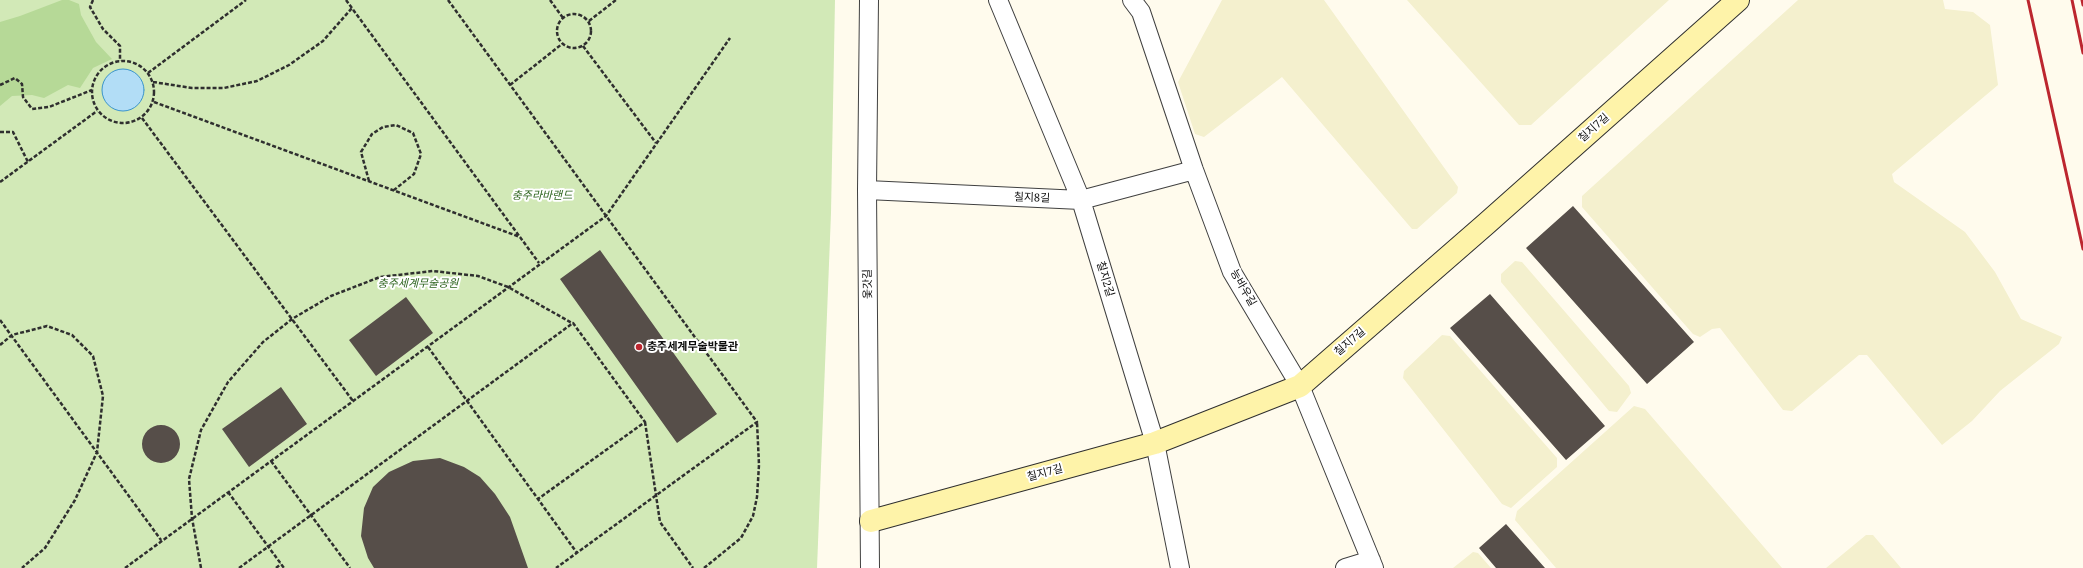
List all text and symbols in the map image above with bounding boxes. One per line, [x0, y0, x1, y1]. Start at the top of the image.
street label: 칠지7길 [1576, 111, 1612, 145]
park label: 충주라바랜드 [512, 189, 572, 203]
street label: 칠지8길 [1014, 191, 1050, 205]
street label: 칠지2길 [1093, 260, 1117, 298]
street label: 능바우길 [1227, 267, 1259, 309]
street label: 옻갓길 [861, 269, 875, 299]
park label: 충주세계무술공원 [378, 277, 458, 291]
street label: 칠지7길 [1332, 325, 1368, 359]
place label: 충주세계무술박물관 [647, 340, 738, 354]
marker: 충주세계무술박물관 [634, 342, 644, 352]
street label: 칠지7길 [1026, 462, 1064, 484]

